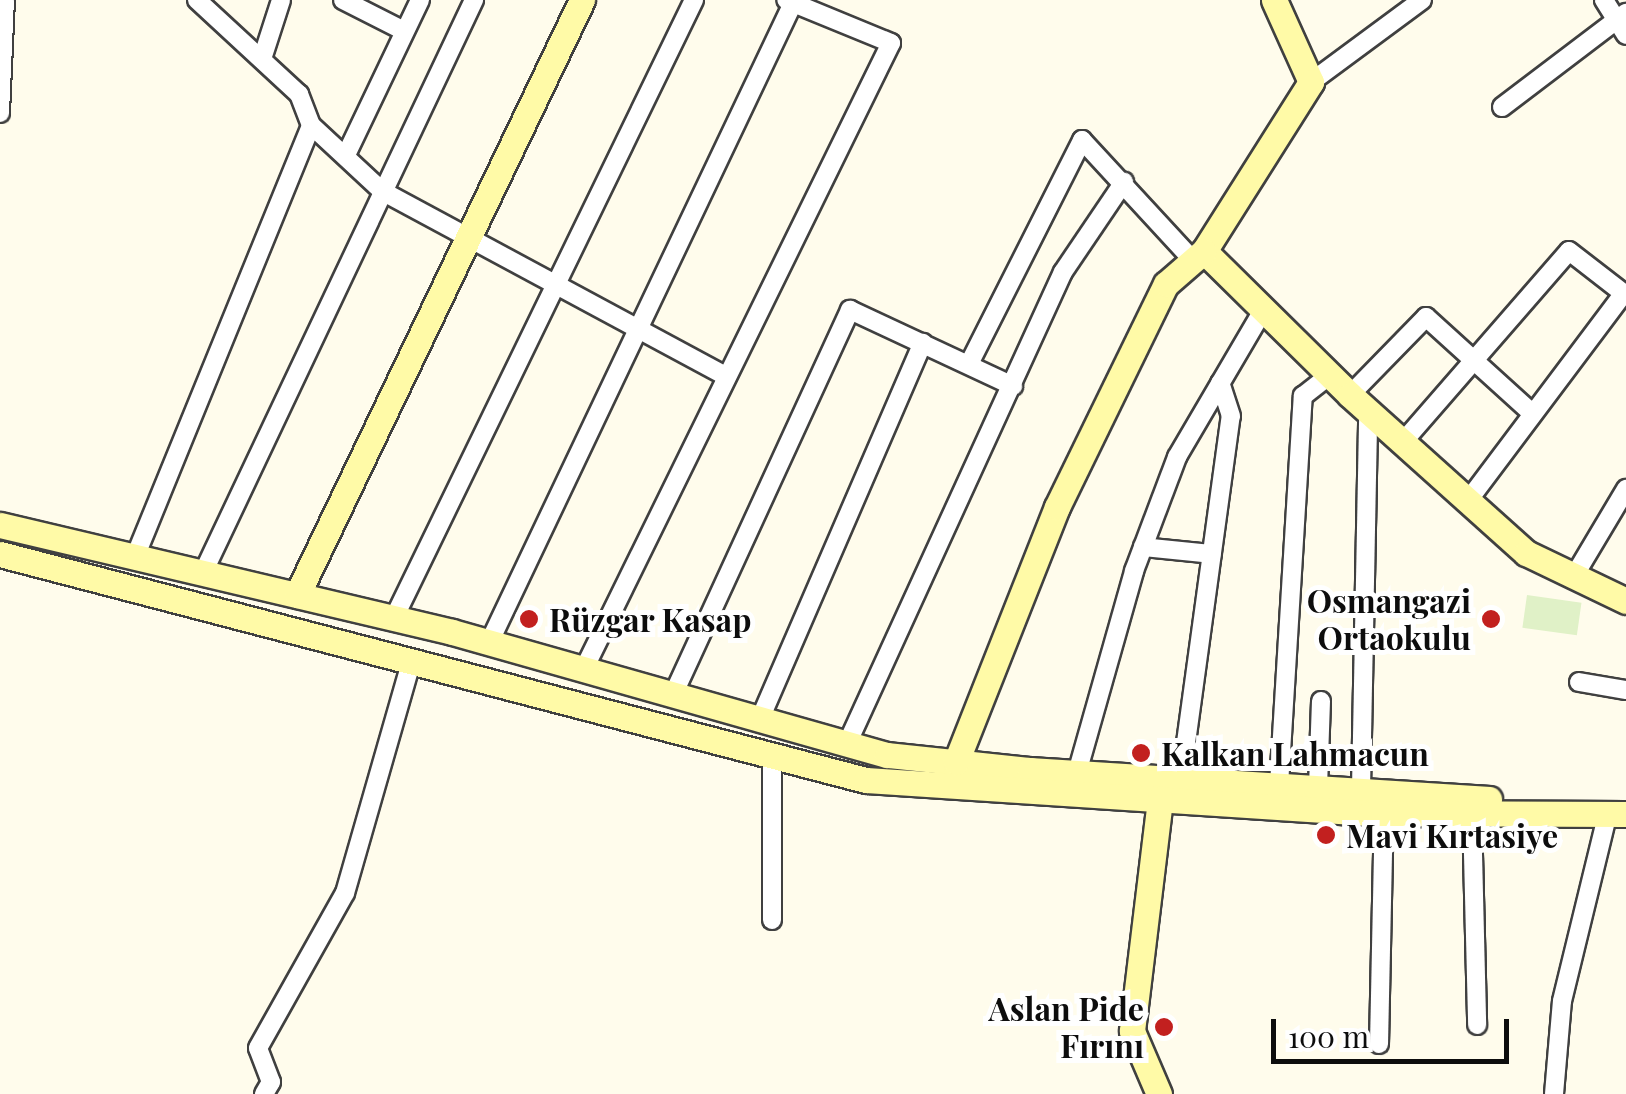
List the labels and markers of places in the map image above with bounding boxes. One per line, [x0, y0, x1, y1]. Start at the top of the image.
place label: Osmangazi Ortaokulu [1307, 582, 1471, 657]
place label: Rüzgar Kasap [549, 600, 752, 638]
marker: Rüzgar Kasap [518, 608, 540, 630]
marker: Osmangazi Ortaokulu [1480, 608, 1502, 630]
place label: Kalkan Lahmacun [1161, 734, 1429, 772]
marker: Kalkan Lahmacun [1130, 742, 1152, 764]
place label: Mavi Kırtasiye [1346, 816, 1558, 854]
marker: Mavi Kırtasiye [1315, 824, 1337, 846]
place label: Aslan Pide Fırını [988, 990, 1144, 1065]
marker: Aslan Pide Fırını [1153, 1016, 1175, 1038]

